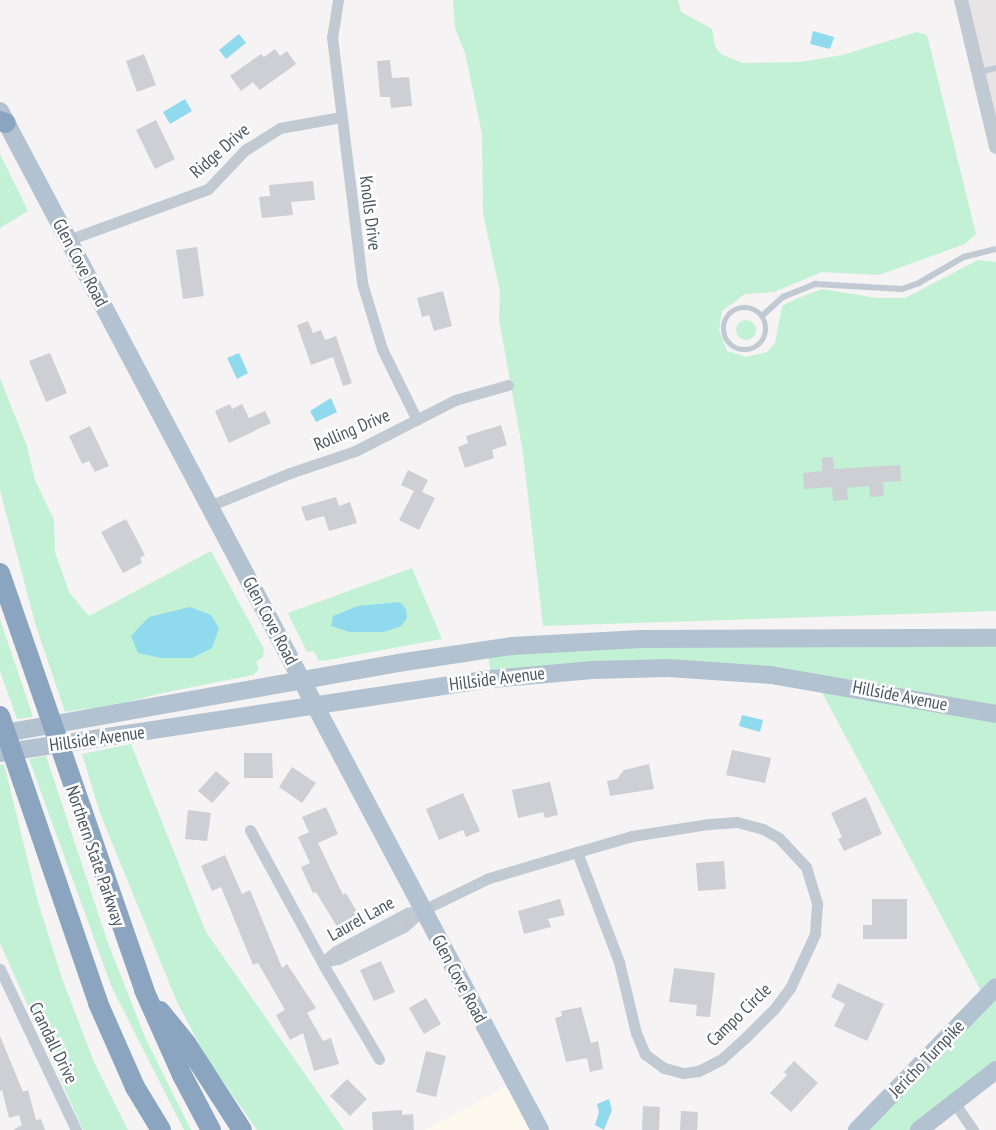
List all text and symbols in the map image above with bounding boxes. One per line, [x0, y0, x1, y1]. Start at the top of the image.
street label: Ridge Drive [186, 119, 254, 183]
street label: Knolls Drive [355, 174, 385, 252]
street label: Glen Cove Road [48, 215, 112, 311]
street label: Rolling Drive [311, 404, 393, 456]
street label: Glen Cove Road [238, 573, 302, 669]
street label: Hillside Avenue [448, 662, 546, 696]
street label: Hillside Avenue [851, 676, 949, 716]
street label: Hillside Avenue [48, 722, 146, 756]
street label: Northern State Parkway [61, 783, 129, 929]
street label: Laurel Lane [324, 892, 398, 946]
street label: Glen Cove Road [427, 931, 491, 1027]
street label: Campo Circle [702, 979, 776, 1051]
street label: Crandall Drive [24, 999, 82, 1087]
street label: Jericho Turnpike [885, 1016, 969, 1102]

